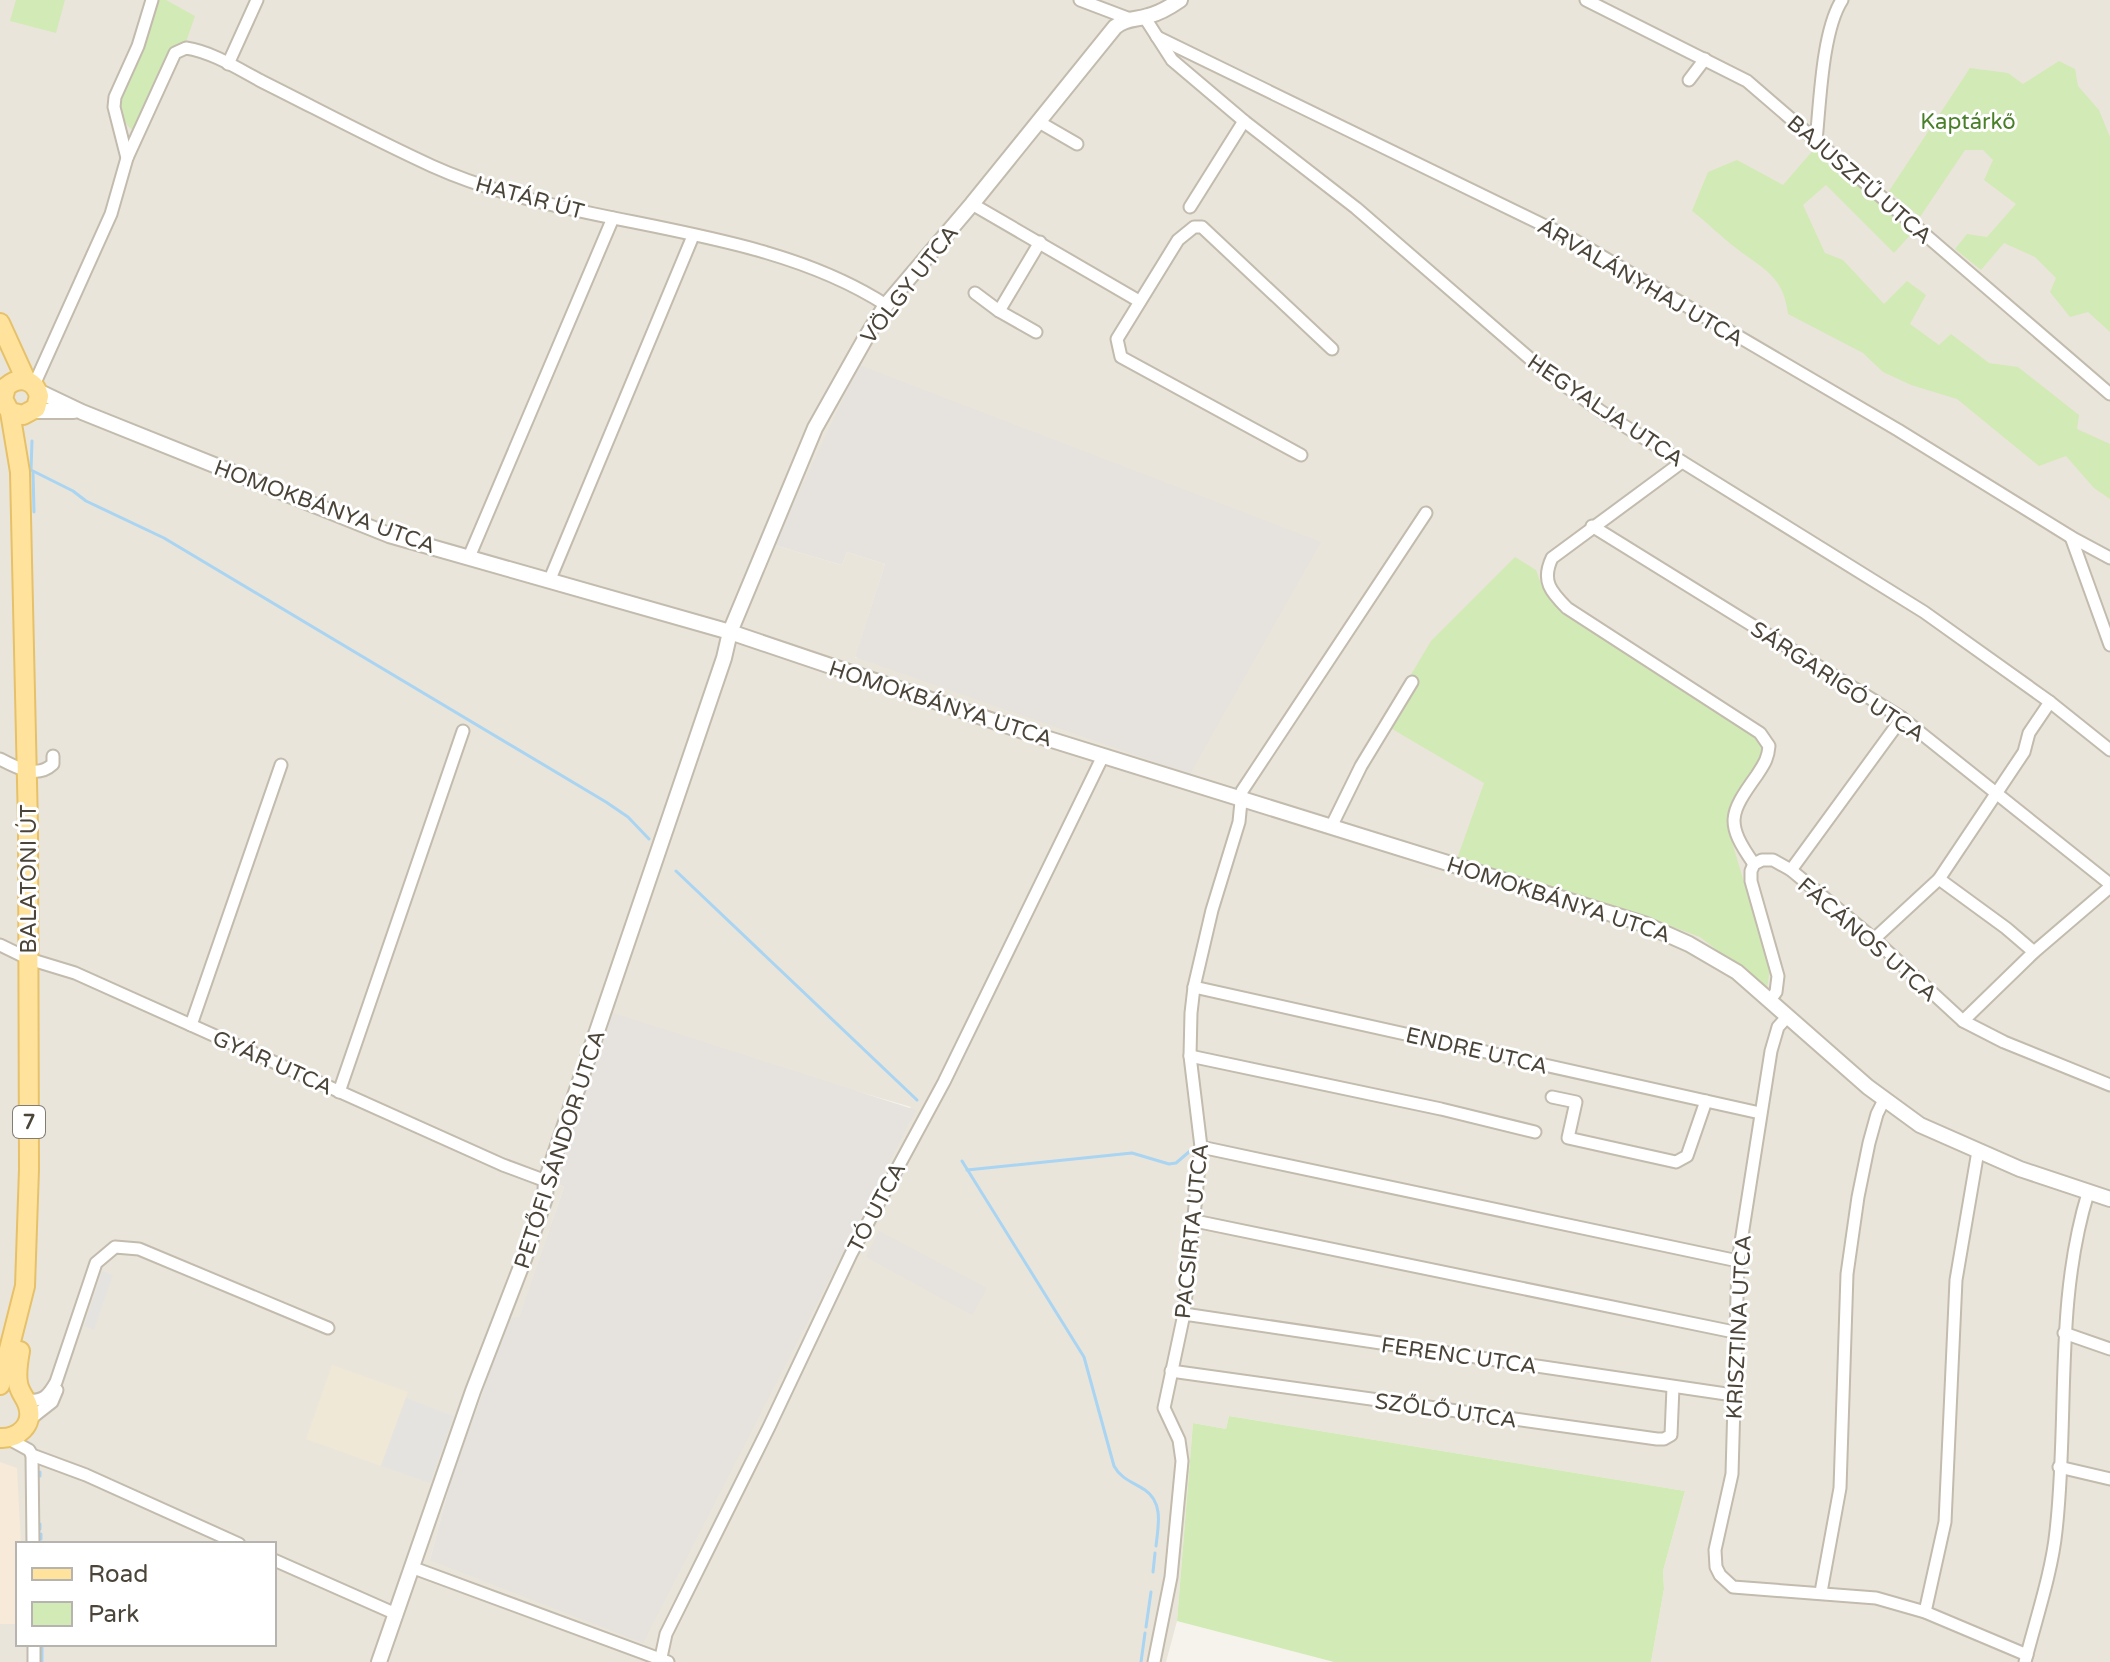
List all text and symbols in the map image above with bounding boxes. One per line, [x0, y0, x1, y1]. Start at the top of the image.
street label: BAJUSZFŰ UTCA [1782, 109, 1938, 250]
park label: Kaptárkő [1920, 109, 2016, 135]
street label: HATÁR ÚT [472, 170, 588, 225]
street label: ÁRVALÁNYHAJ UTCA [1533, 212, 1749, 352]
street label: VÖLGY UTCA [855, 220, 964, 349]
street label: HEGYALJA UTCA [1522, 349, 1688, 473]
street label: HOMOKBÁNYA UTCA [210, 454, 439, 559]
street label: SÁRGARIGÓ UTCA [1746, 615, 1930, 748]
street label: HOMOKBÁNYA UTCA [826, 655, 1056, 752]
street label: BALATONI ÚT [15, 804, 42, 954]
street label: HOMOKBÁNYA UTCA [1444, 851, 1674, 948]
street label: FÁCÁNOS UTCA [1792, 871, 1943, 1007]
street label: ENDRE UTCA [1403, 1022, 1550, 1080]
street label: GYÁR UTCA [209, 1024, 337, 1101]
street label: PETŐFI SÁNDOR UTCA [508, 1026, 611, 1272]
road number: 7 [13, 1106, 45, 1138]
street label: PACSIRTA UTCA [1170, 1142, 1214, 1320]
street label: TÓ UTCA [842, 1158, 911, 1257]
street label: KRISZTINA UTCA [1721, 1234, 1757, 1420]
street label: FERENC UTCA [1379, 1332, 1538, 1380]
street label: SZŐLŐ UTCA [1373, 1387, 1519, 1434]
legend [16, 1542, 276, 1646]
text: Road [88, 1560, 148, 1589]
text: Park [88, 1600, 139, 1629]

